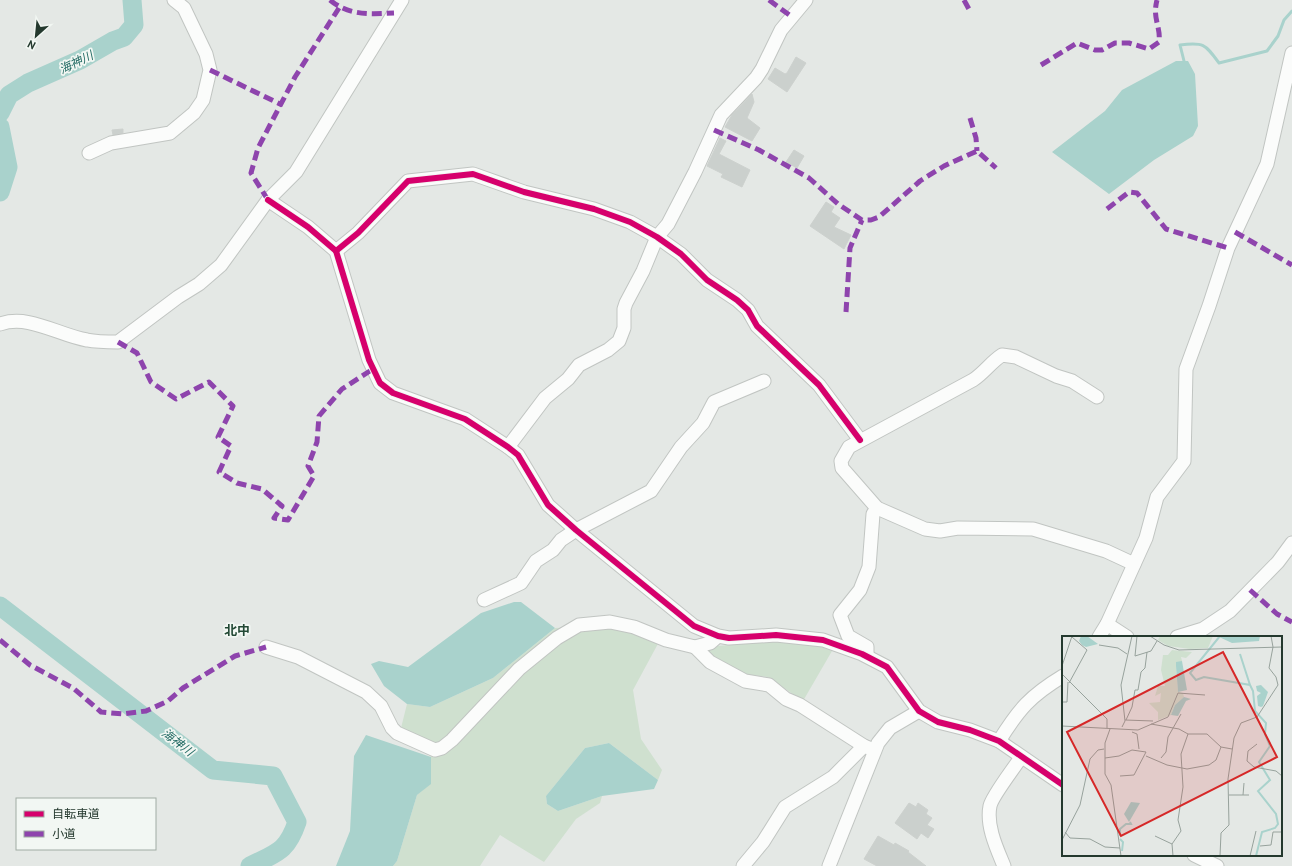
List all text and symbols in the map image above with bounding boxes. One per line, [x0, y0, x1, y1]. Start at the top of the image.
north arrow [16, 16, 56, 56]
text: N [25, 37, 38, 53]
water label: 海神川 [57, 46, 97, 77]
district label: 北中 [224, 622, 250, 639]
inset map [1062, 636, 1282, 856]
water label: 海神川 [159, 725, 198, 760]
legend [16, 798, 156, 850]
text: 自転車道 [52, 806, 100, 821]
text: 小道 [52, 826, 76, 841]

